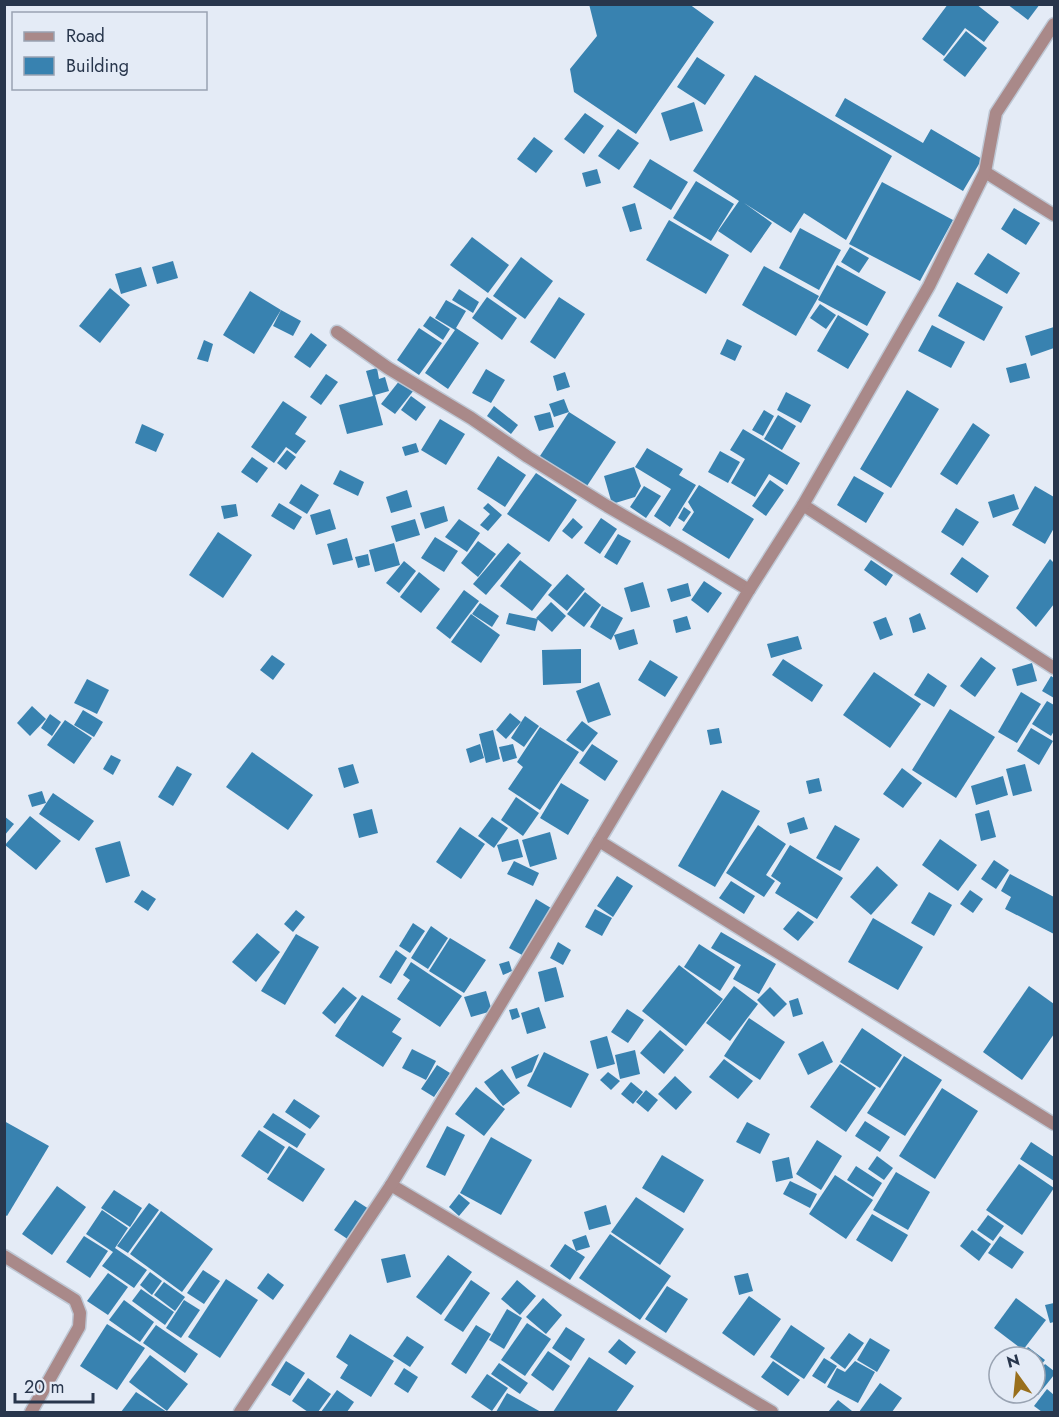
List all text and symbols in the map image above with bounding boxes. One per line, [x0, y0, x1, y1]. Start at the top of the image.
legend [12, 12, 207, 90]
text: Road [66, 23, 105, 49]
text: Building [66, 53, 129, 79]
north arrow [987, 1345, 1047, 1405]
text: N [1004, 1348, 1022, 1374]
scale bar [15, 1366, 93, 1404]
text: 20 m [24, 1374, 64, 1400]

